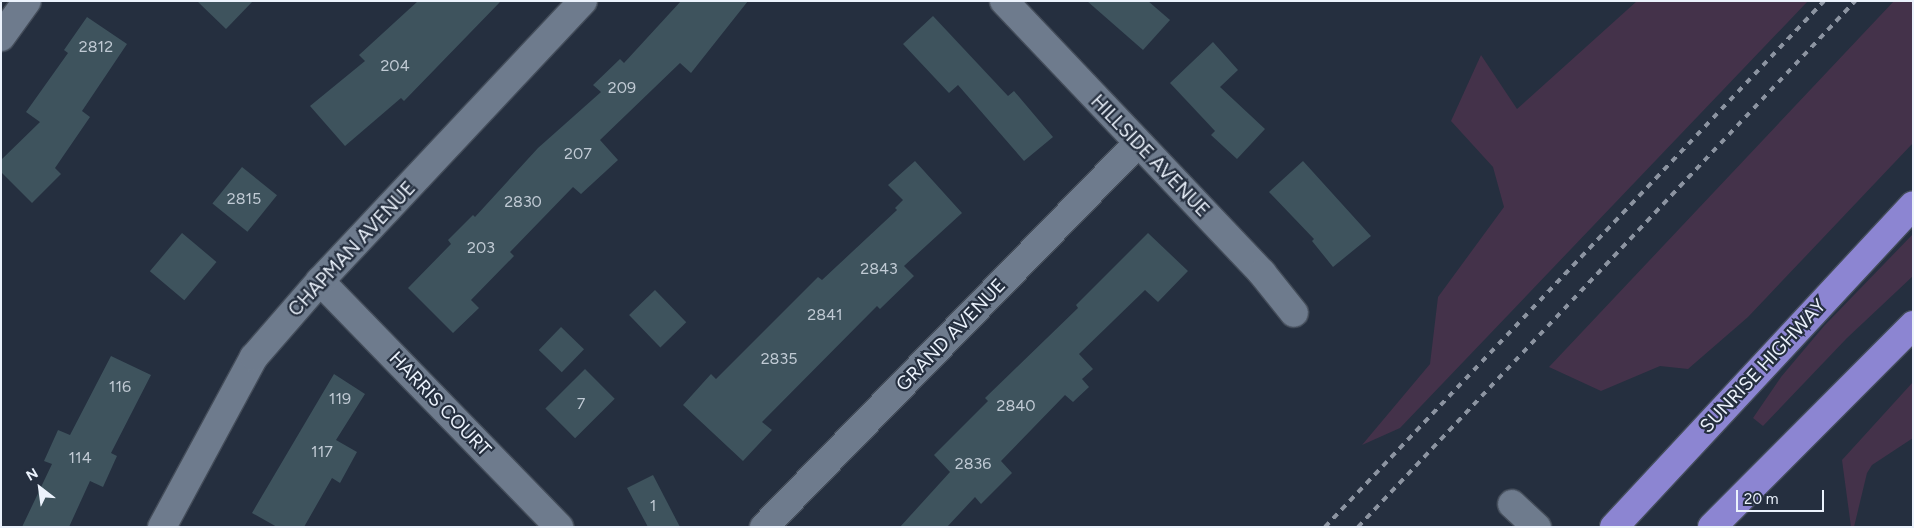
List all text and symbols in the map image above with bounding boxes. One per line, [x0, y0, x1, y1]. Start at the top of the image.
house number: 2812 [79, 37, 113, 57]
house number: 204 [380, 56, 410, 76]
house number: 209 [608, 78, 636, 98]
street label: HILLSIDE AVENUE [1086, 90, 1214, 222]
house number: 207 [564, 144, 592, 164]
street label: CHAPMAN AVENUE [284, 177, 420, 321]
house number: 2815 [227, 189, 261, 209]
house number: 2830 [504, 192, 542, 212]
house number: 203 [467, 238, 495, 258]
house number: 2843 [860, 259, 898, 279]
street label: GRAND AVENUE [892, 274, 1010, 396]
street label: SUNRISE HIGHWAY [1695, 294, 1831, 438]
house number: 2841 [807, 305, 843, 325]
street label: HARRIS COURT [384, 347, 496, 461]
house number: 2835 [761, 349, 797, 369]
house number: 116 [109, 377, 131, 397]
house number: 119 [329, 389, 351, 409]
house number: 7 [577, 394, 585, 414]
house number: 2840 [997, 396, 1035, 416]
house number: 117 [311, 442, 333, 462]
house number: 114 [68, 448, 92, 468]
house number: 2836 [955, 454, 991, 474]
north arrow [15, 463, 65, 513]
text: N [23, 465, 41, 485]
scale bar [1739, 480, 1826, 512]
text: 20 m [1744, 490, 1778, 508]
house number: 1 [650, 496, 656, 516]

